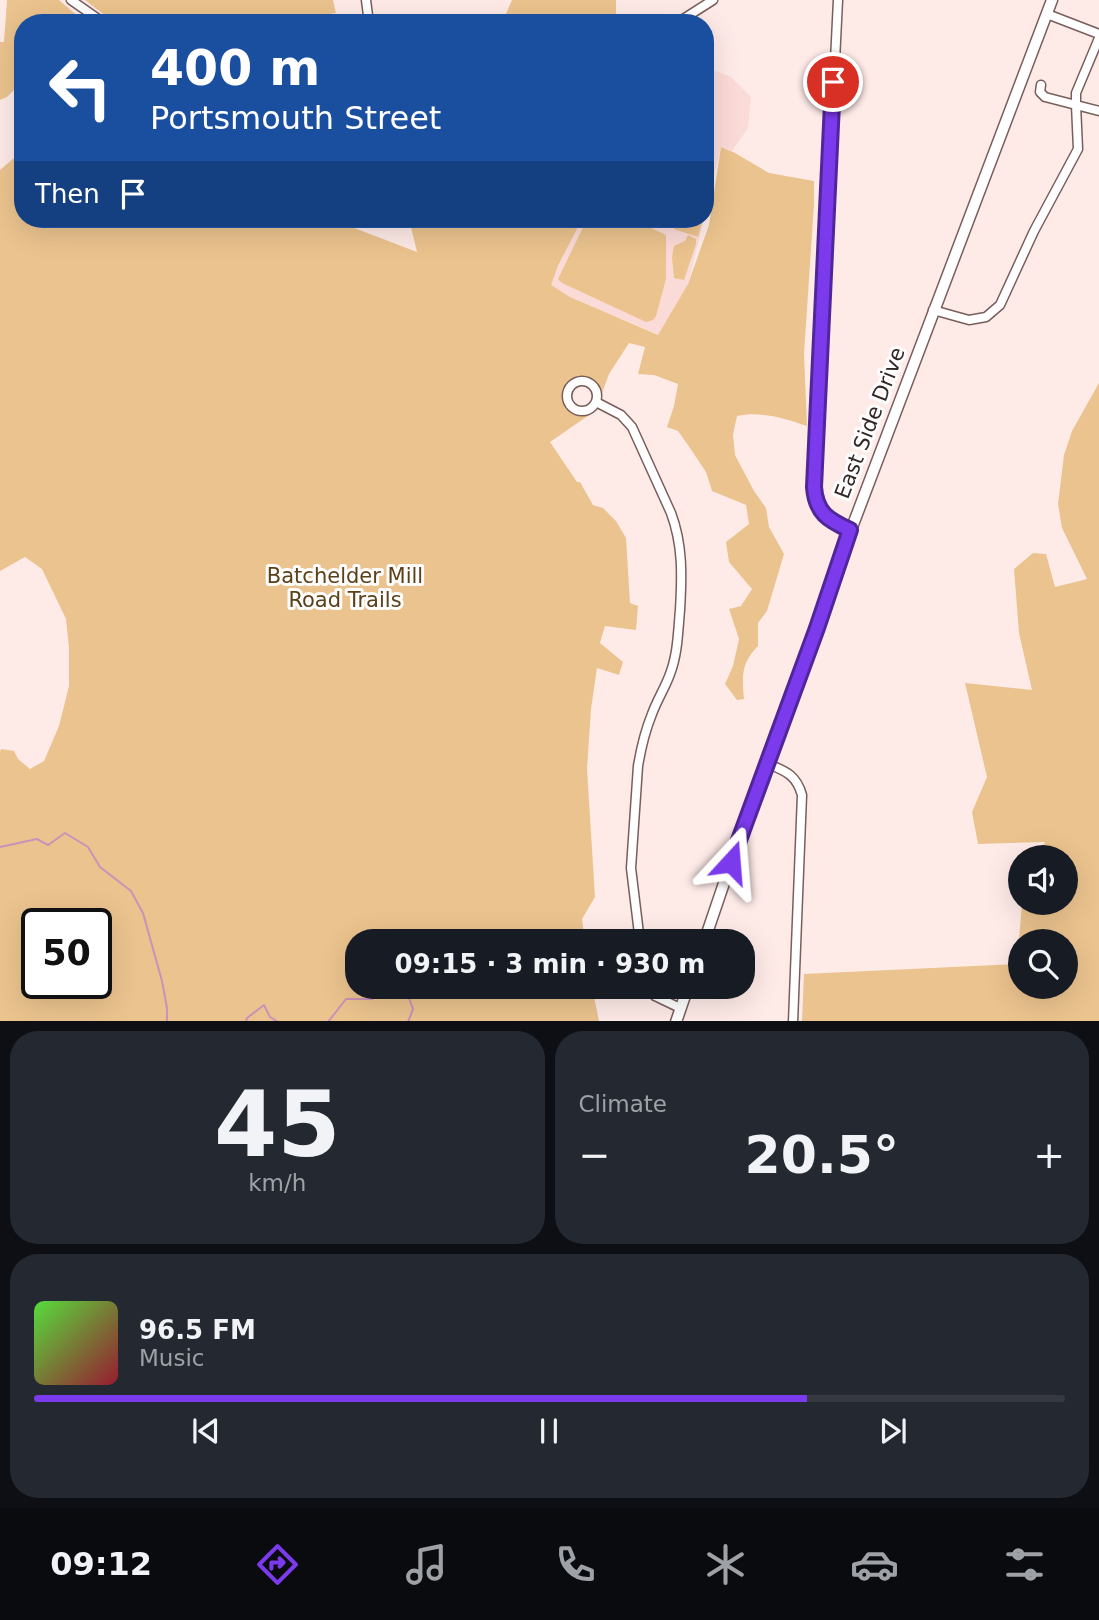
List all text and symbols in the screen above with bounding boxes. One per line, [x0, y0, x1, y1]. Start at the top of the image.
text: 400 m [150, 40, 320, 97]
icon: left [35, 42, 126, 133]
pin [803, 52, 863, 112]
icon: arrive [814, 63, 852, 101]
text: Portsmouth Street [150, 99, 441, 137]
icon: arrive [114, 175, 152, 213]
text: Then [35, 179, 100, 209]
street label: East Side Drive [830, 344, 910, 502]
park label: Batchelder Mill Road Trails [267, 564, 423, 612]
position arrow [694, 825, 768, 899]
map controls [1008, 845, 1078, 999]
button: sound [1008, 845, 1078, 915]
speed limit sign: 50 [21, 908, 112, 999]
button: search [1008, 929, 1078, 999]
text: 09:15 · 3 min · 930 m [395, 949, 705, 979]
text: 45 [214, 1072, 341, 1177]
text: Climate [579, 1091, 667, 1117]
text: 20.5° [745, 1125, 899, 1185]
text: − [579, 1133, 610, 1177]
text: + [1033, 1133, 1065, 1177]
text: km/h [248, 1170, 306, 1196]
text: 96.5 FM [139, 1315, 256, 1345]
text: Music [139, 1345, 204, 1371]
icon: previous [187, 1412, 225, 1450]
icon: pause [530, 1412, 568, 1450]
icon: next [874, 1412, 912, 1450]
icon: directions [253, 1540, 302, 1589]
icon: music [402, 1540, 451, 1589]
icon: phone [551, 1540, 600, 1589]
icon: climate [701, 1540, 750, 1589]
icon: car [850, 1540, 899, 1589]
icon: filters [1000, 1540, 1049, 1589]
text: 09:12 [50, 1545, 152, 1583]

